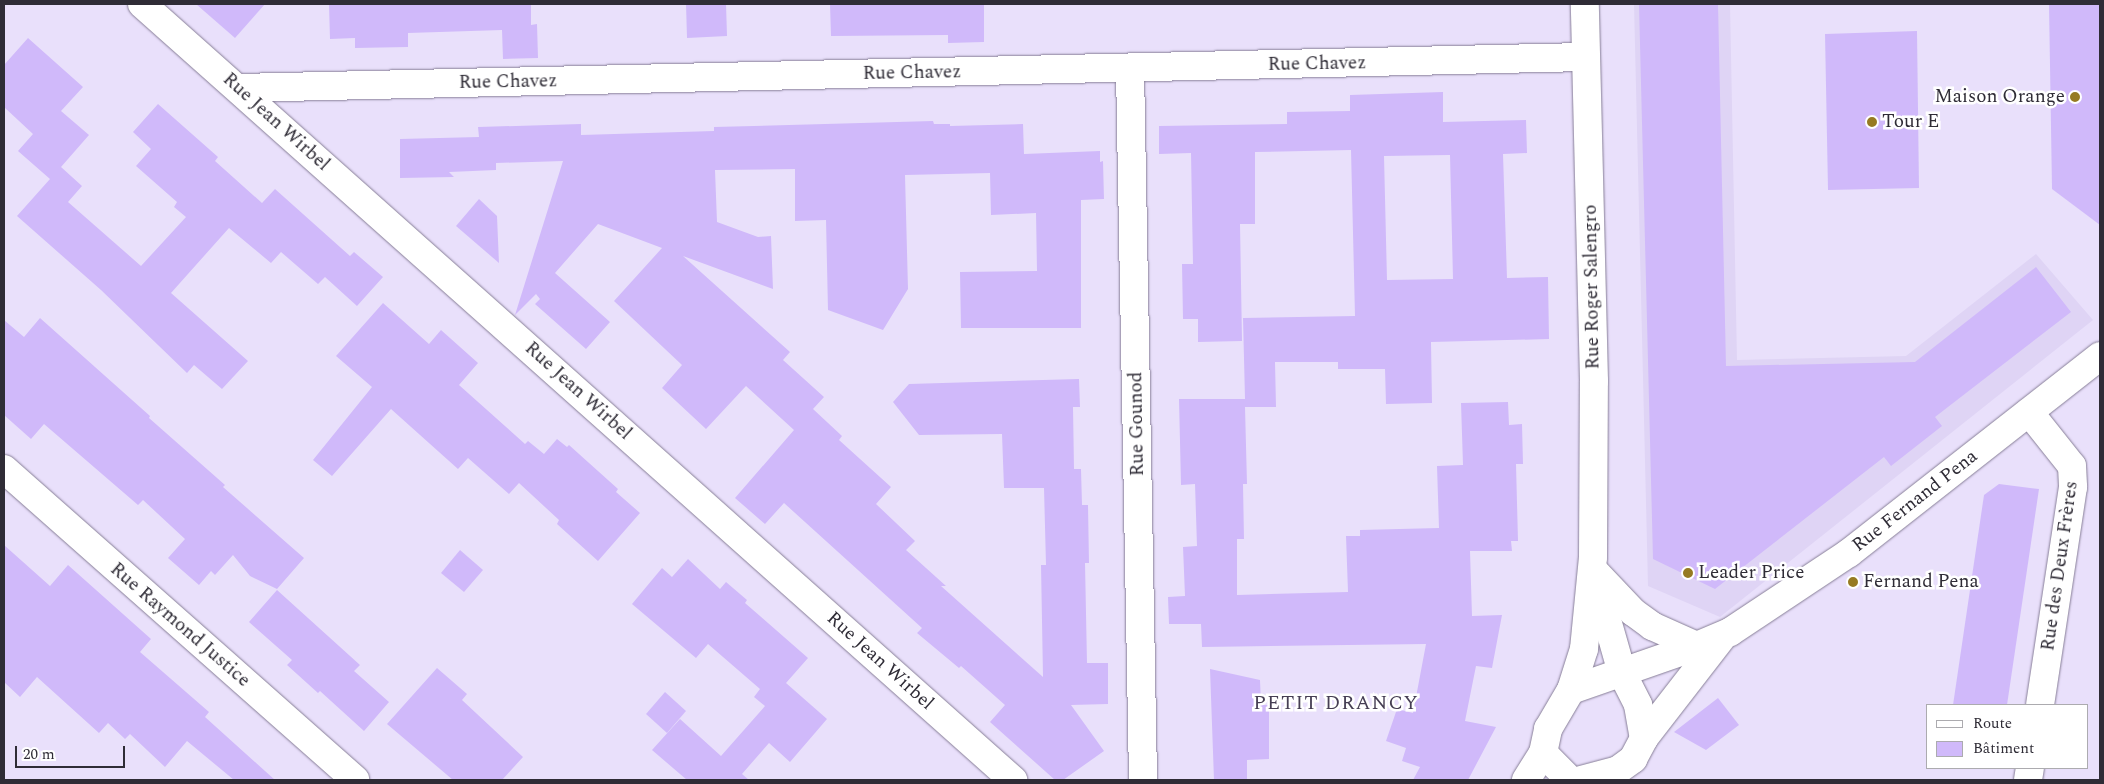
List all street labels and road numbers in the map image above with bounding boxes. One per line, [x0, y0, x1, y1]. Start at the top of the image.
street label: Rue Chavez [1267, 52, 1367, 76]
street label: Rue Chavez [862, 61, 962, 85]
street label: Rue Jean Wirbel [218, 68, 334, 176]
street label: Rue Chavez [458, 70, 558, 94]
street label: Rue Roger Salengro [1579, 204, 1605, 370]
street label: Rue Jean Wirbel [520, 337, 636, 445]
street label: Rue Gounod [1125, 371, 1149, 477]
street label: Rue Fernand Pena [1848, 445, 1982, 557]
street label: Rue des Deux Frères [2037, 480, 2083, 652]
street label: Rue Raymond Justice [105, 558, 255, 692]
street label: Rue Jean Wirbel [822, 607, 938, 715]

